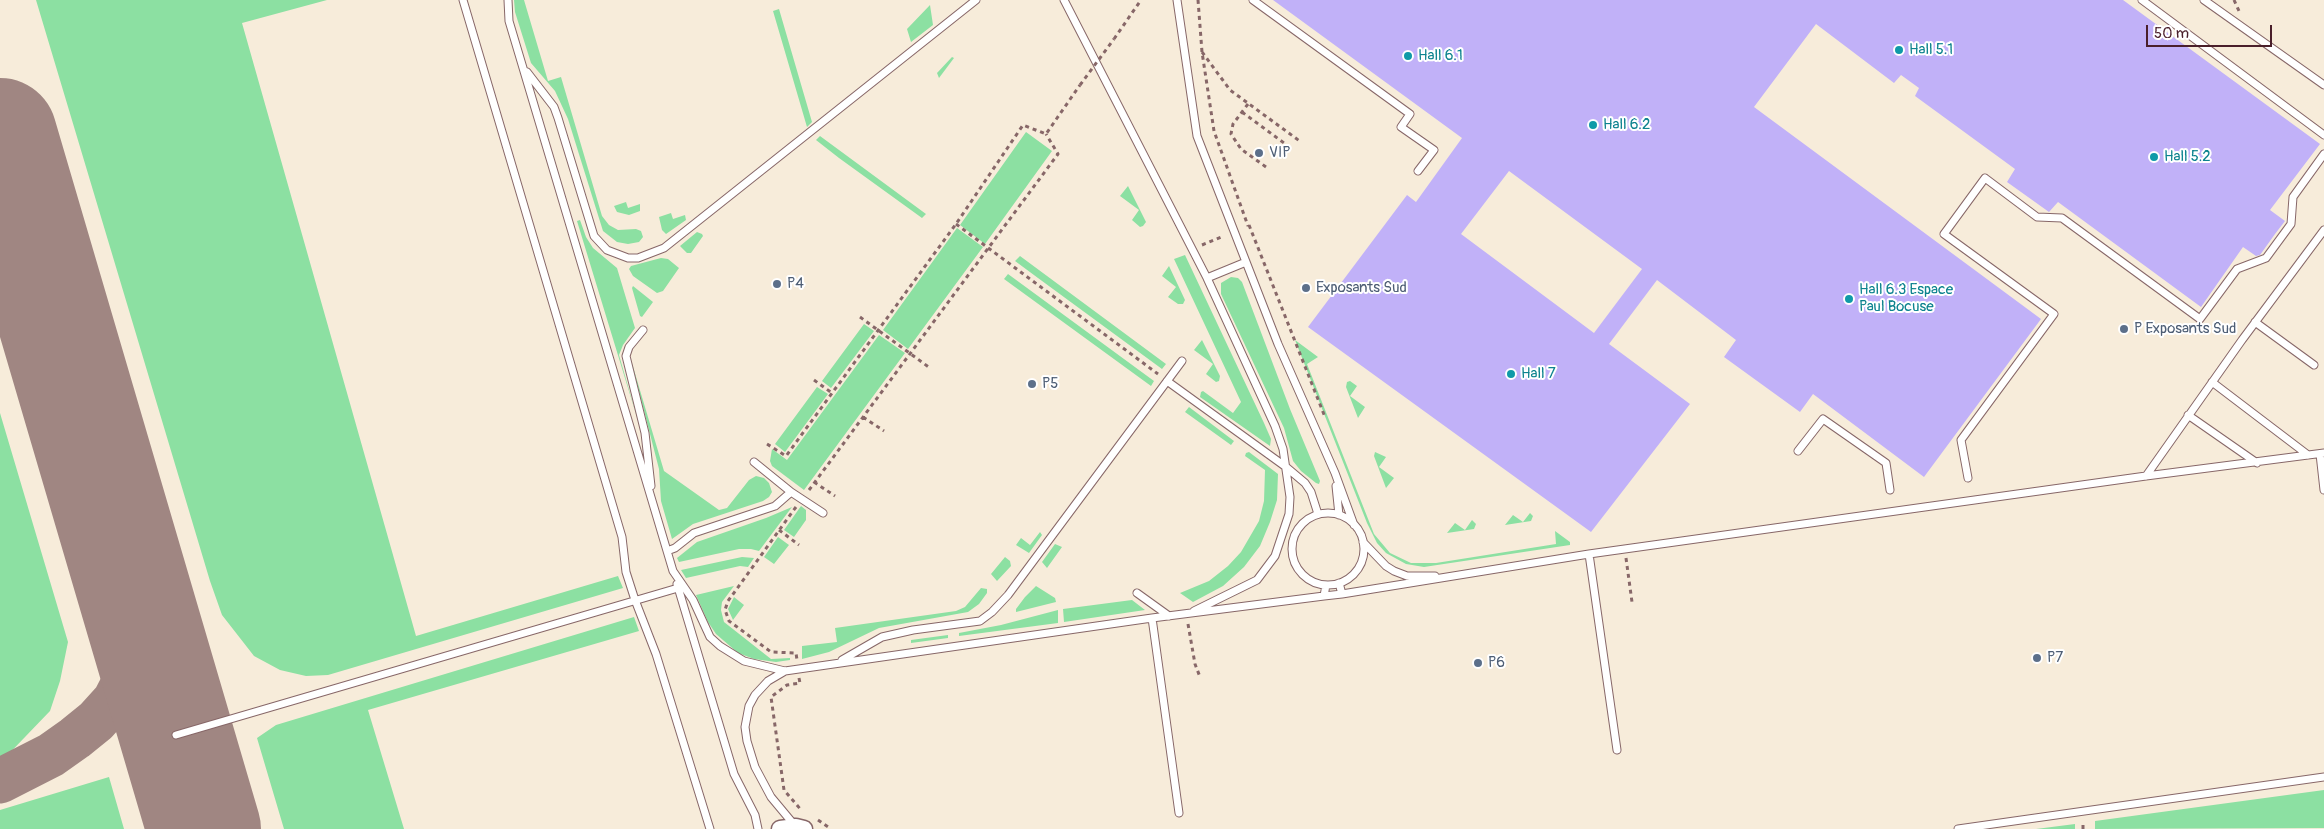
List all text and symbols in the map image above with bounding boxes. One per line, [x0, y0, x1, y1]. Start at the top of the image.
scale bar [2149, 15, 2275, 47]
text: 50 m [2154, 24, 2189, 43]
place label: Hall 5.1 [1909, 41, 1953, 59]
marker: Hall 5.1 [1893, 44, 1905, 56]
place label: Hall 6.1 [1418, 47, 1463, 65]
marker: Hall 6.1 [1402, 50, 1414, 62]
place label: Hall 6.2 [1603, 116, 1650, 134]
marker: Hall 6.2 [1587, 119, 1599, 131]
place label: VIP [1269, 144, 1290, 162]
marker: VIP [1253, 147, 1265, 159]
place label: Hall 5.2 [2164, 148, 2211, 166]
marker: Hall 5.2 [2148, 151, 2160, 163]
place label: P4 [787, 275, 804, 293]
marker: P4 [771, 278, 783, 290]
place label: Exposants Sud [1316, 279, 1407, 297]
place label: Hall 6.3 Espace Paul Bocuse [1859, 281, 1953, 316]
marker: Exposants Sud [1300, 282, 1312, 294]
marker: Hall 6.3 Espace Paul Bocuse [1843, 293, 1855, 305]
place label: P Exposants Sud [2134, 320, 2236, 338]
marker: P Exposants Sud [2118, 323, 2130, 335]
place label: Hall 7 [1521, 365, 1556, 383]
marker: Hall 7 [1505, 368, 1517, 380]
place label: P5 [1042, 375, 1058, 393]
marker: P5 [1026, 378, 1038, 390]
place label: P7 [2047, 649, 2063, 667]
marker: P7 [2031, 652, 2043, 664]
place label: P6 [1488, 654, 1505, 672]
marker: P6 [1472, 657, 1484, 669]

